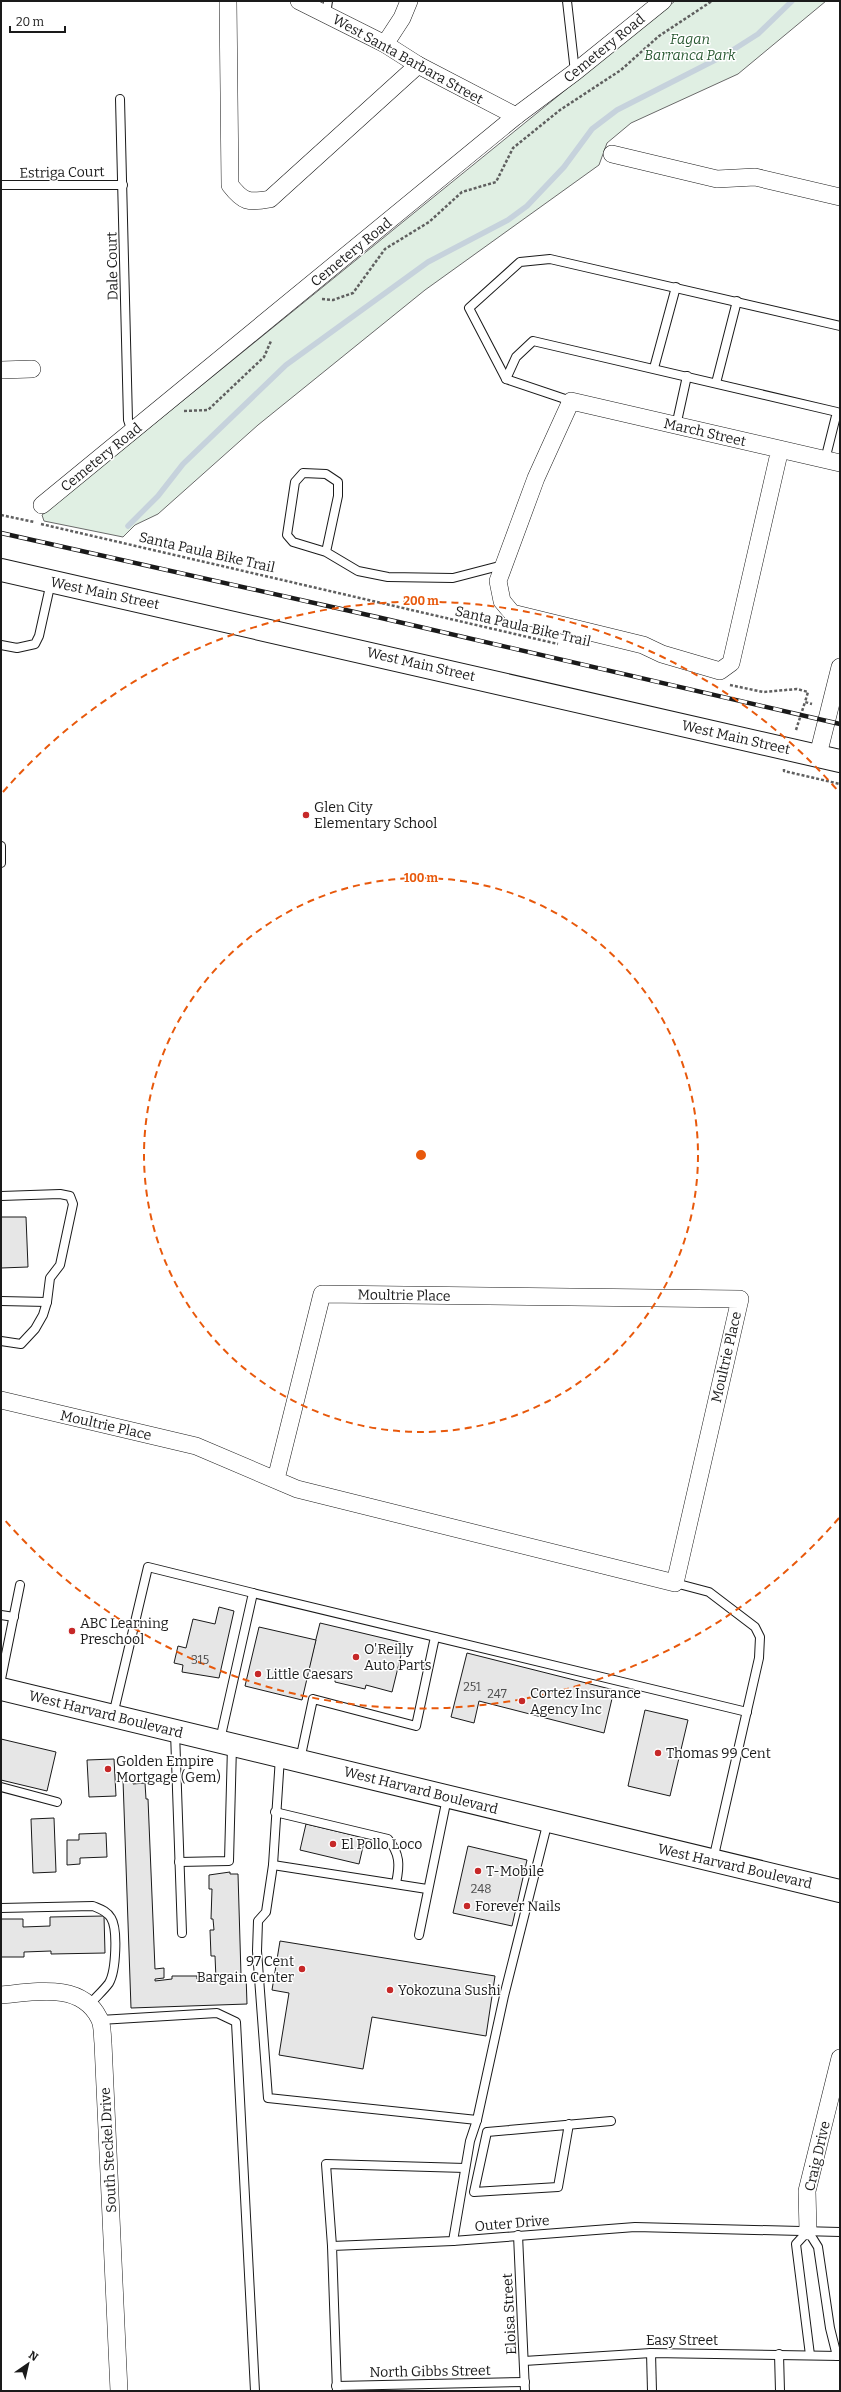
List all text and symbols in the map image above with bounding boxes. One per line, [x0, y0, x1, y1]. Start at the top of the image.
scale bar [10, 8, 65, 34]
street label: West Santa Barbara Street [330, 11, 486, 108]
street label: Cemetery Road [560, 11, 648, 86]
text: 20 m [16, 15, 45, 29]
park label: Fagan Barranca Park [644, 31, 736, 64]
street label: Estriga Court [19, 163, 105, 182]
street label: Cemetery Road [307, 215, 395, 290]
street label: Dale Court [103, 232, 122, 300]
street label: March Street [662, 415, 748, 450]
street label: Cemetery Road [57, 420, 145, 495]
street label: Santa Paula Bike Trail [137, 529, 276, 576]
street label: West Main Street [49, 574, 161, 613]
text: 200 m [403, 594, 439, 608]
street label: Santa Paula Bike Trail [453, 603, 592, 650]
street label: West Main Street [365, 644, 477, 685]
street label: West Main Street [680, 717, 792, 758]
place label: Glen City Elementary School [314, 799, 437, 832]
marker: Glen City Elementary School [301, 810, 311, 820]
text: 100 m [404, 871, 439, 885]
centre of rings [414, 1148, 428, 1162]
street label: Moultrie Place [357, 1286, 451, 1305]
street label: Moultrie Place [708, 1310, 745, 1404]
street label: Moultrie Place [59, 1407, 153, 1444]
place label: ABC Learning Preschool [80, 1615, 169, 1648]
marker: ABC Learning Preschool [67, 1626, 77, 1636]
place label: O'Reilly Auto Parts [364, 1641, 431, 1674]
marker: O'Reilly Auto Parts [351, 1652, 361, 1662]
house number: 315 [191, 1653, 209, 1667]
place label: Little Caesars [266, 1666, 353, 1683]
marker: Little Caesars [253, 1669, 263, 1679]
house number: 251 [463, 1680, 481, 1694]
place label: Cortez Insurance Agency Inc [530, 1685, 641, 1718]
street label: West Harvard Boulevard [27, 1687, 185, 1742]
house number: 247 [487, 1687, 507, 1701]
marker: Cortez Insurance Agency Inc [517, 1696, 527, 1706]
place label: Thomas 99 Cent [666, 1745, 771, 1762]
marker: Thomas 99 Cent [653, 1748, 663, 1758]
place label: Golden Empire Mortgage (Gem) [116, 1753, 221, 1786]
street label: West Harvard Boulevard [342, 1763, 500, 1818]
marker: Golden Empire Mortgage (Gem) [103, 1764, 113, 1774]
place label: El Pollo Loco [341, 1836, 422, 1853]
marker: El Pollo Loco [328, 1839, 338, 1849]
street label: West Harvard Boulevard [656, 1840, 814, 1893]
place label: T-Mobile [486, 1863, 544, 1880]
marker: T-Mobile [473, 1866, 483, 1876]
house number: 248 [471, 1882, 491, 1896]
place label: Forever Nails [475, 1898, 561, 1915]
marker: Forever Nails [462, 1901, 472, 1911]
place label: 97 Cent Bargain Center [197, 1953, 294, 1986]
marker: 97 Cent Bargain Center [297, 1964, 307, 1974]
place label: Yokozuna Sushi [398, 1982, 501, 1999]
marker: Yokozuna Sushi [385, 1985, 395, 1995]
street label: South Steckel Drive [97, 2087, 120, 2213]
street label: Craig Drive [801, 2119, 834, 2193]
street label: Outer Drive [474, 2212, 550, 2235]
street label: Eloisa Street [499, 2273, 520, 2355]
street label: Easy Street [646, 2332, 718, 2349]
north arrow [8, 2344, 48, 2384]
text: N [26, 2348, 41, 2364]
street label: North Gibbs Street [369, 2362, 491, 2381]

